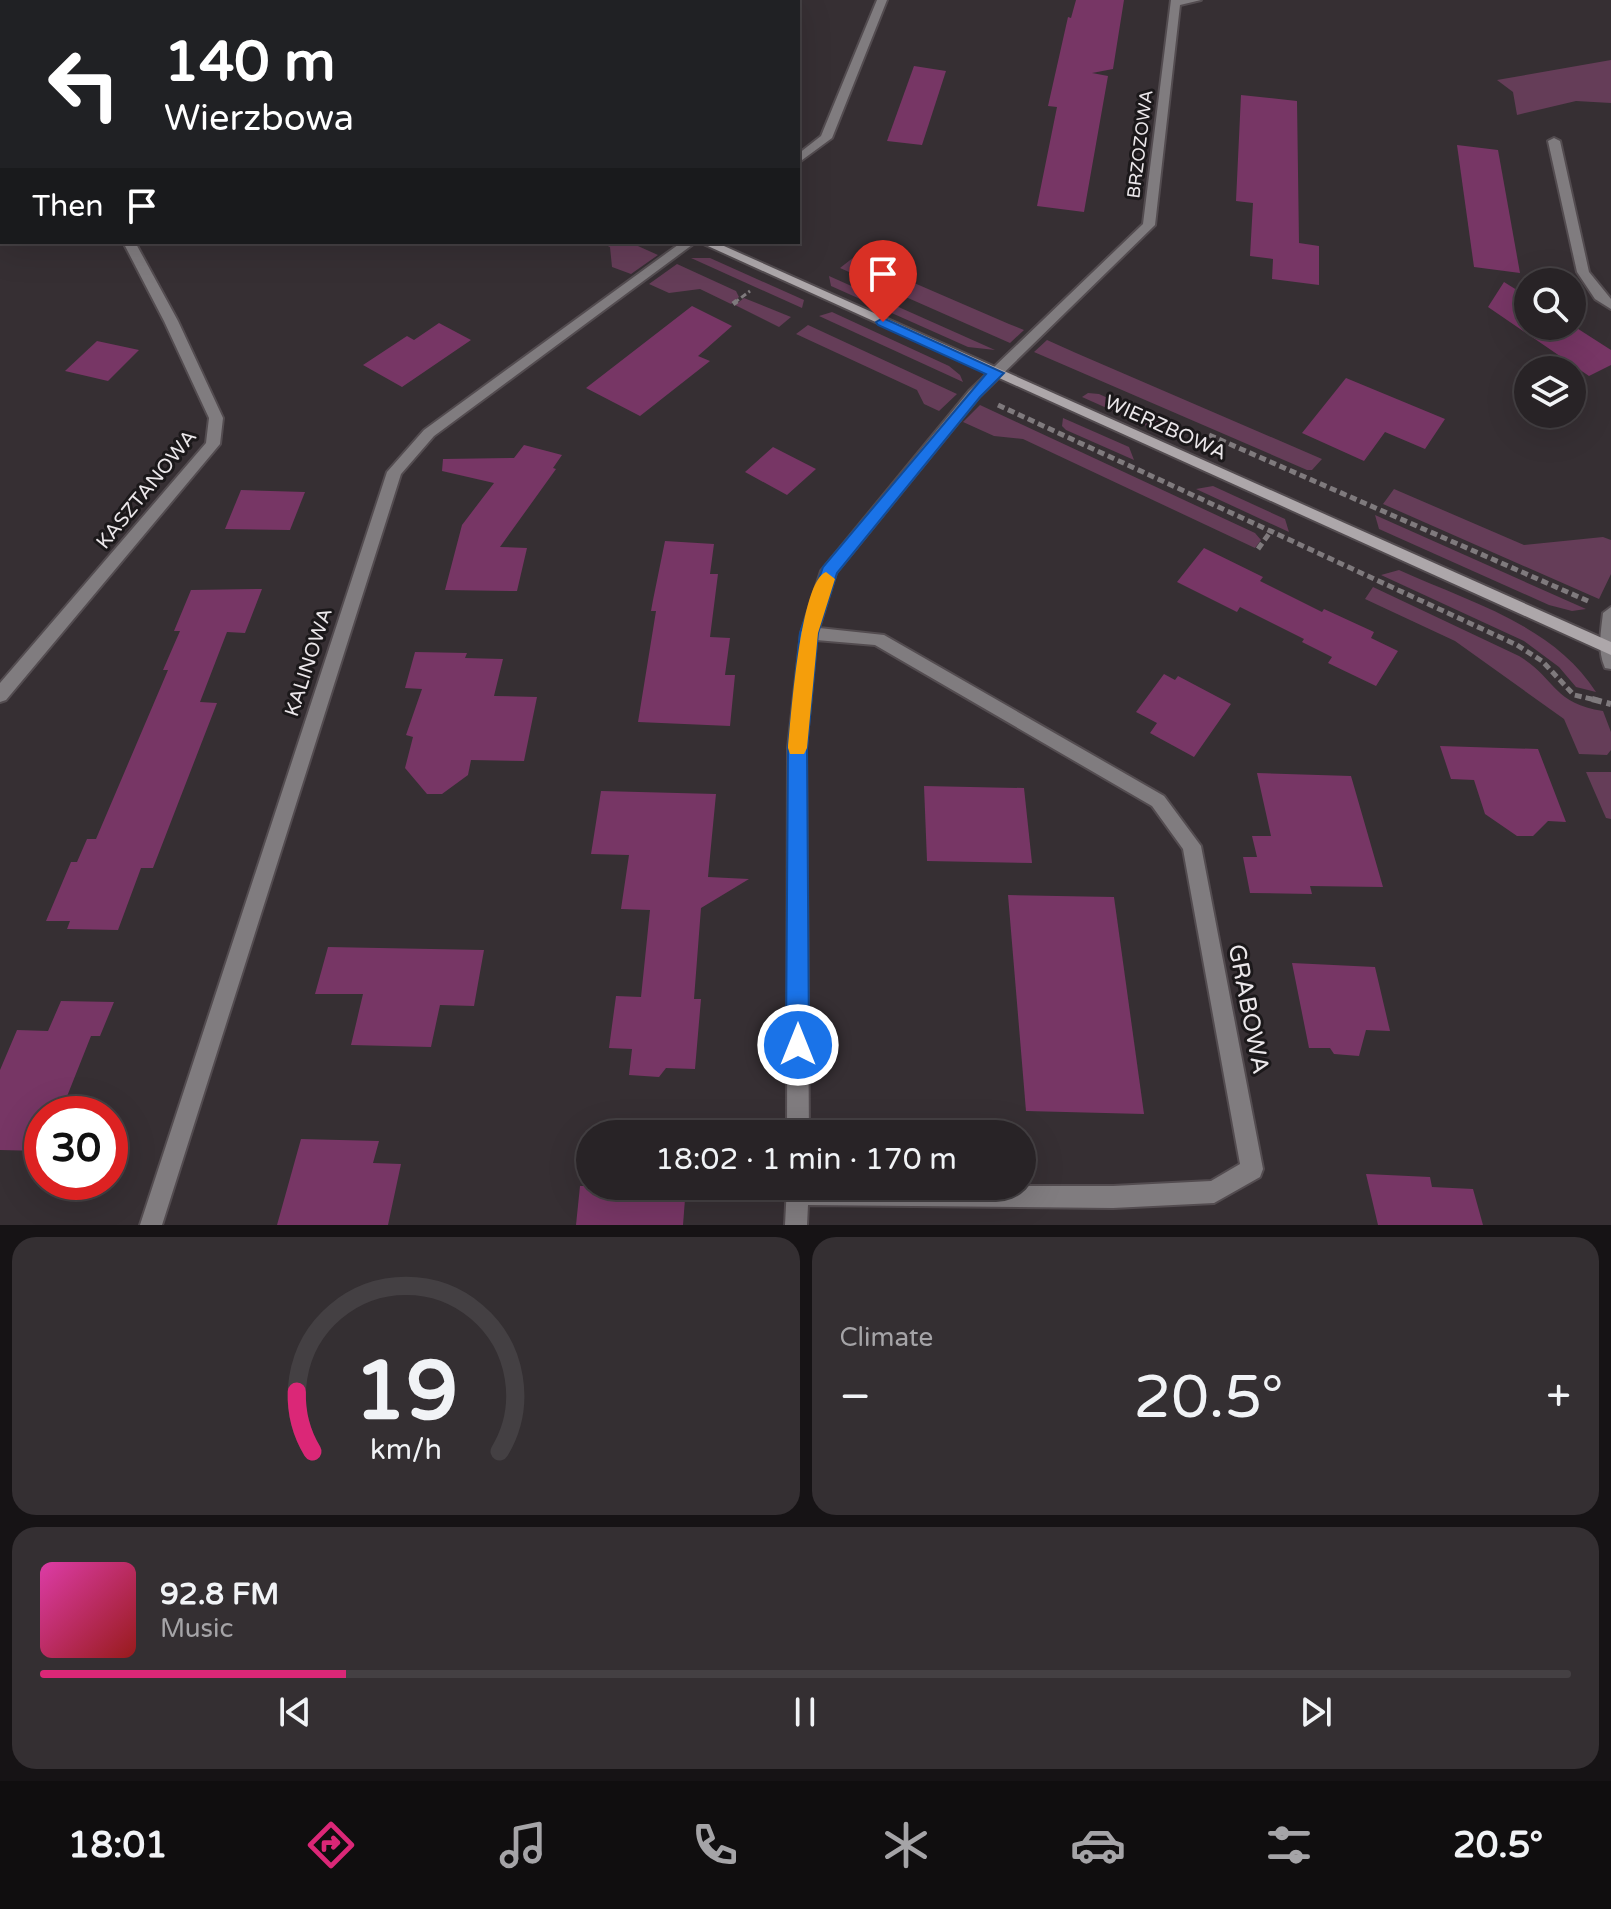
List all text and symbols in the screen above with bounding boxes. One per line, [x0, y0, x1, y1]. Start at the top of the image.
text: 140 m [164, 29, 335, 96]
icon: left [32, 32, 136, 136]
street label: BRZOZOWA [1122, 89, 1158, 199]
text: Wierzbowa [164, 97, 354, 140]
icon: arrive [120, 184, 164, 228]
text: Then [32, 188, 104, 225]
pin [849, 240, 917, 322]
icon: arrive [861, 252, 905, 296]
map controls [1514, 268, 1586, 428]
button: search [1514, 268, 1586, 340]
button: layers [1514, 356, 1586, 428]
street label: WIERZBOWA [1101, 390, 1230, 466]
street label: KASZTANOWA [91, 425, 202, 554]
street label: KALINOWA [280, 605, 338, 720]
street label: GRABOWA [1222, 942, 1275, 1076]
position arrow [756, 1003, 840, 1087]
speed limit sign: 30 [24, 1096, 128, 1200]
text: 18:02 · 1 min · 170 m [655, 1141, 957, 1178]
text: Climate [840, 1322, 933, 1353]
text: 19 [354, 1342, 458, 1442]
text: 20.5° [1133, 1362, 1284, 1434]
text: − [840, 1371, 871, 1424]
text: + [1546, 1371, 1571, 1424]
text: km/h [370, 1433, 442, 1467]
text: 92.8 FM [160, 1576, 279, 1613]
text: Music [160, 1613, 233, 1644]
icon: previous [273, 1690, 317, 1734]
icon: pause [783, 1690, 827, 1734]
icon: next [1294, 1690, 1338, 1734]
icon: directions [303, 1817, 359, 1873]
icon: music [495, 1817, 551, 1873]
icon: phone [687, 1817, 743, 1873]
icon: climate [878, 1817, 934, 1873]
icon: car [1070, 1817, 1126, 1873]
icon: filters [1261, 1817, 1317, 1873]
text: 18:01 [68, 1824, 168, 1867]
text: 20.5° [1453, 1824, 1543, 1867]

